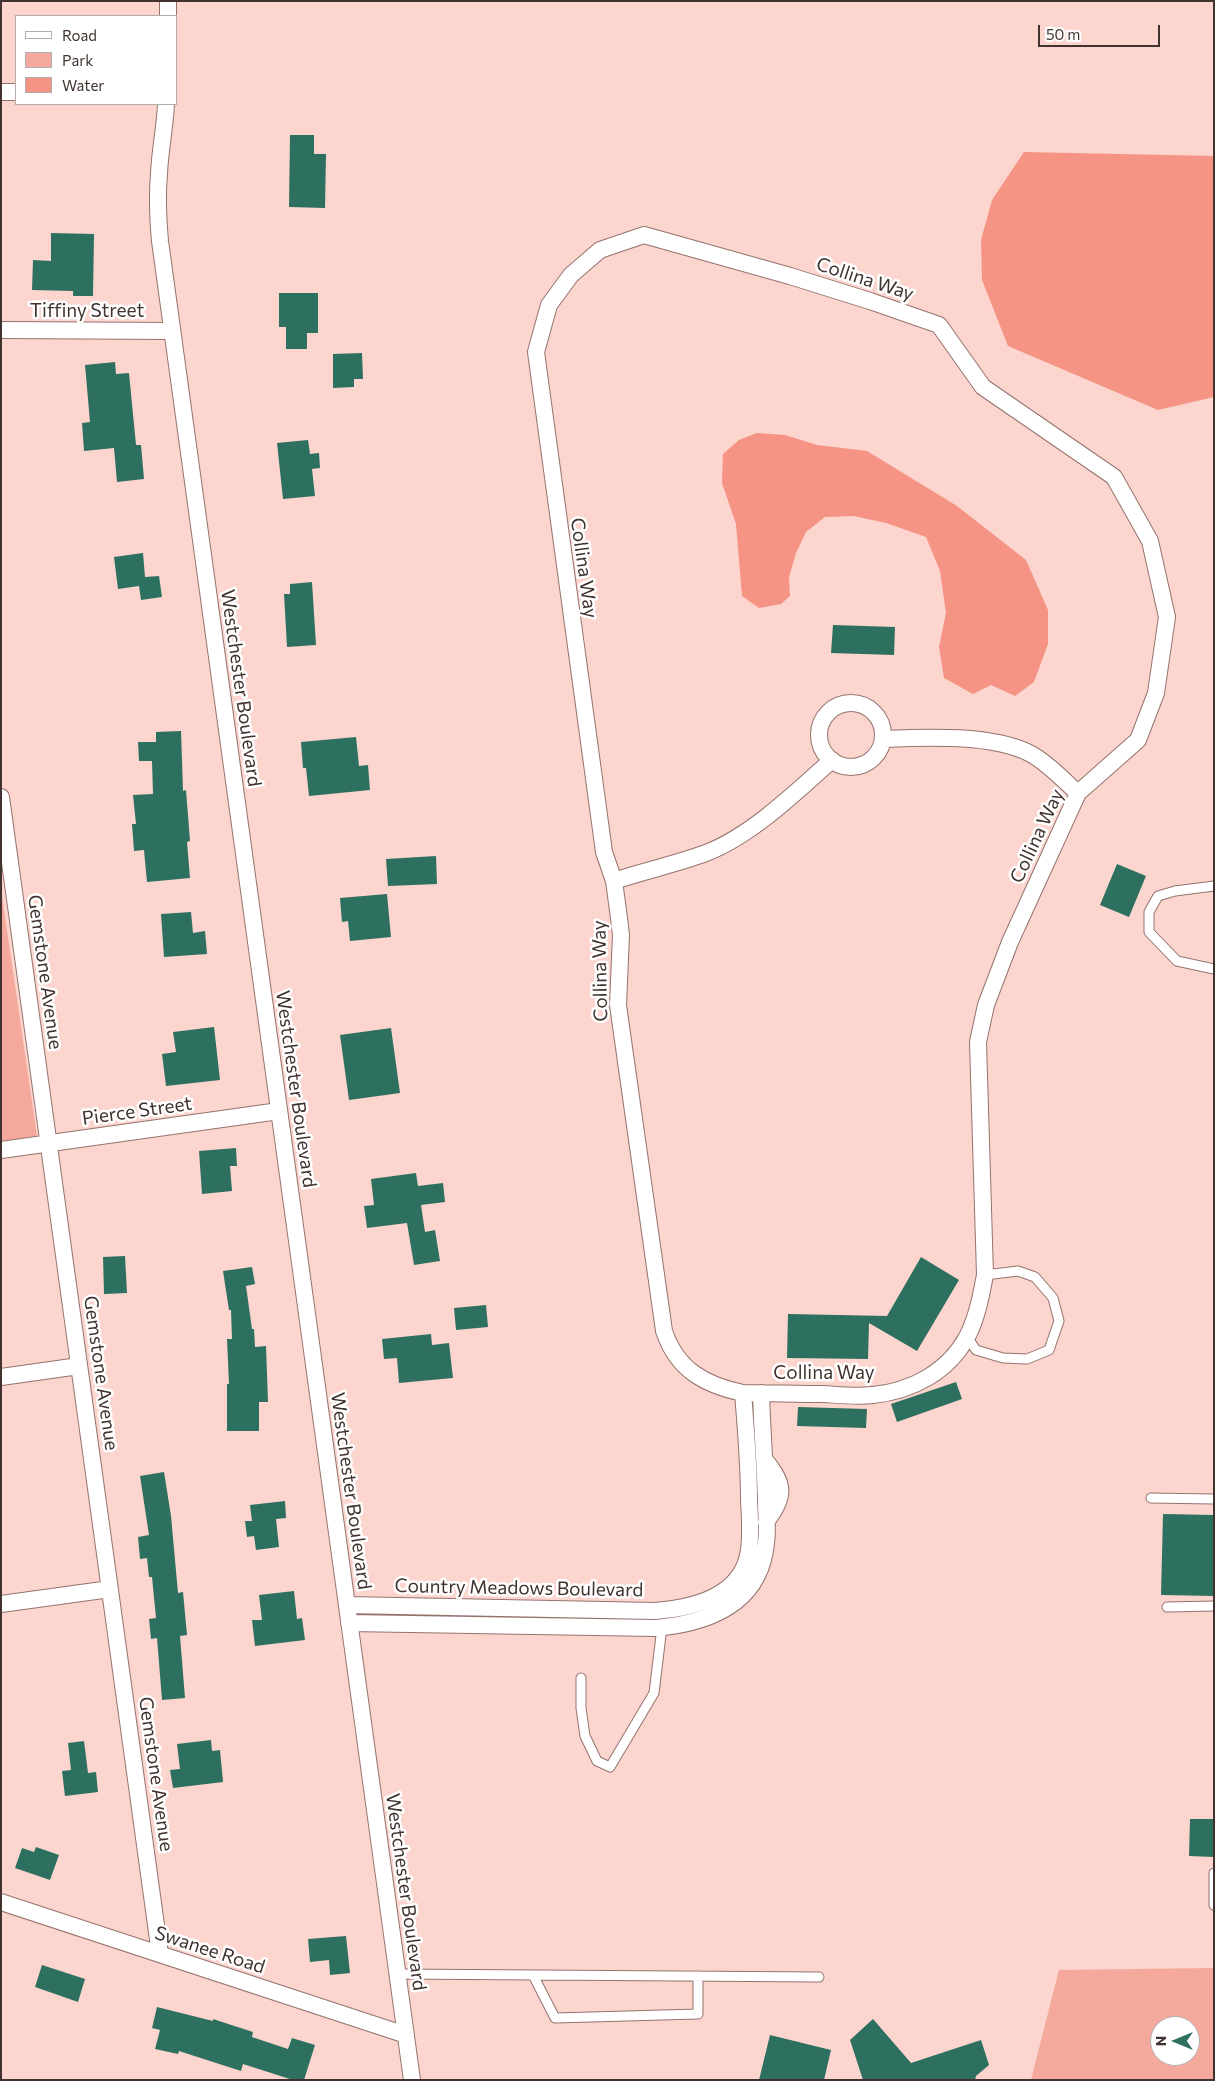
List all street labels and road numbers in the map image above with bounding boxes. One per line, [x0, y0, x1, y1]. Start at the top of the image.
street label: Collina Way [813, 253, 917, 305]
street label: Tiffiny Street [30, 300, 144, 322]
street label: Collina Way [566, 516, 602, 620]
street label: Westchester Boulevard [216, 588, 266, 788]
street label: Collina Way [1005, 785, 1069, 887]
street label: Gemstone Avenue [23, 893, 67, 1051]
street label: Collina Way [588, 920, 612, 1022]
street label: Westchester Boulevard [271, 989, 321, 1189]
street label: Pierce Street [81, 1092, 193, 1130]
street label: Gemstone Avenue [79, 1294, 123, 1452]
street label: Collina Way [773, 1362, 875, 1384]
street label: Westchester Boulevard [326, 1391, 376, 1591]
street label: Country Meadows Boulevard [394, 1574, 644, 1602]
street label: Gemstone Avenue [134, 1695, 178, 1853]
street label: Westchester Boulevard [381, 1792, 431, 1992]
street label: Swanee Road [152, 1921, 268, 1979]

